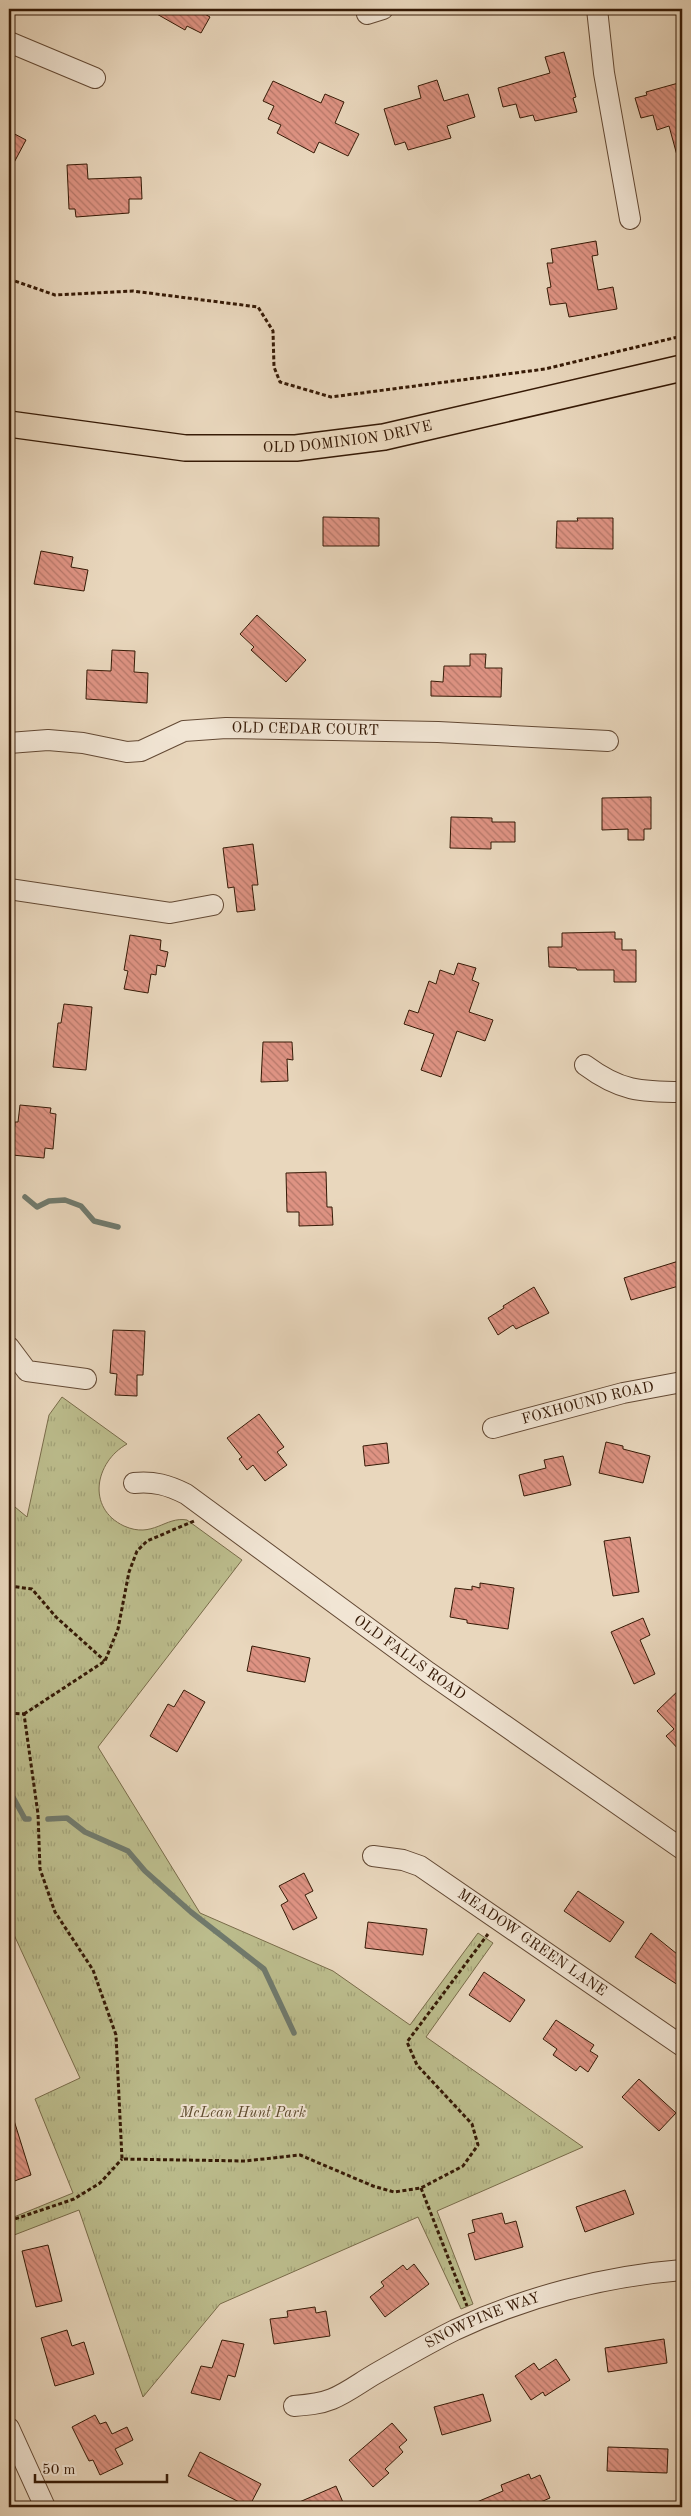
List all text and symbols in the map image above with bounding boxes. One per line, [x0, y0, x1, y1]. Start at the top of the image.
street label: OLD DOMINION DRIVE [263, 419, 434, 456]
street label: OLD CEDAR COURT [231, 721, 379, 738]
street label: FOXHOUND ROAD [520, 1380, 655, 1427]
street label: OLD FALLS ROAD [351, 1612, 468, 1703]
street label: MEADOW GREEN LANE [455, 1887, 609, 1999]
park label: McLean Hunt Park [179, 2106, 306, 2121]
street label: SNOWPINE WAY [423, 2290, 542, 2352]
scale bar [35, 2451, 168, 2483]
text: 50 m [42, 2463, 76, 2478]

